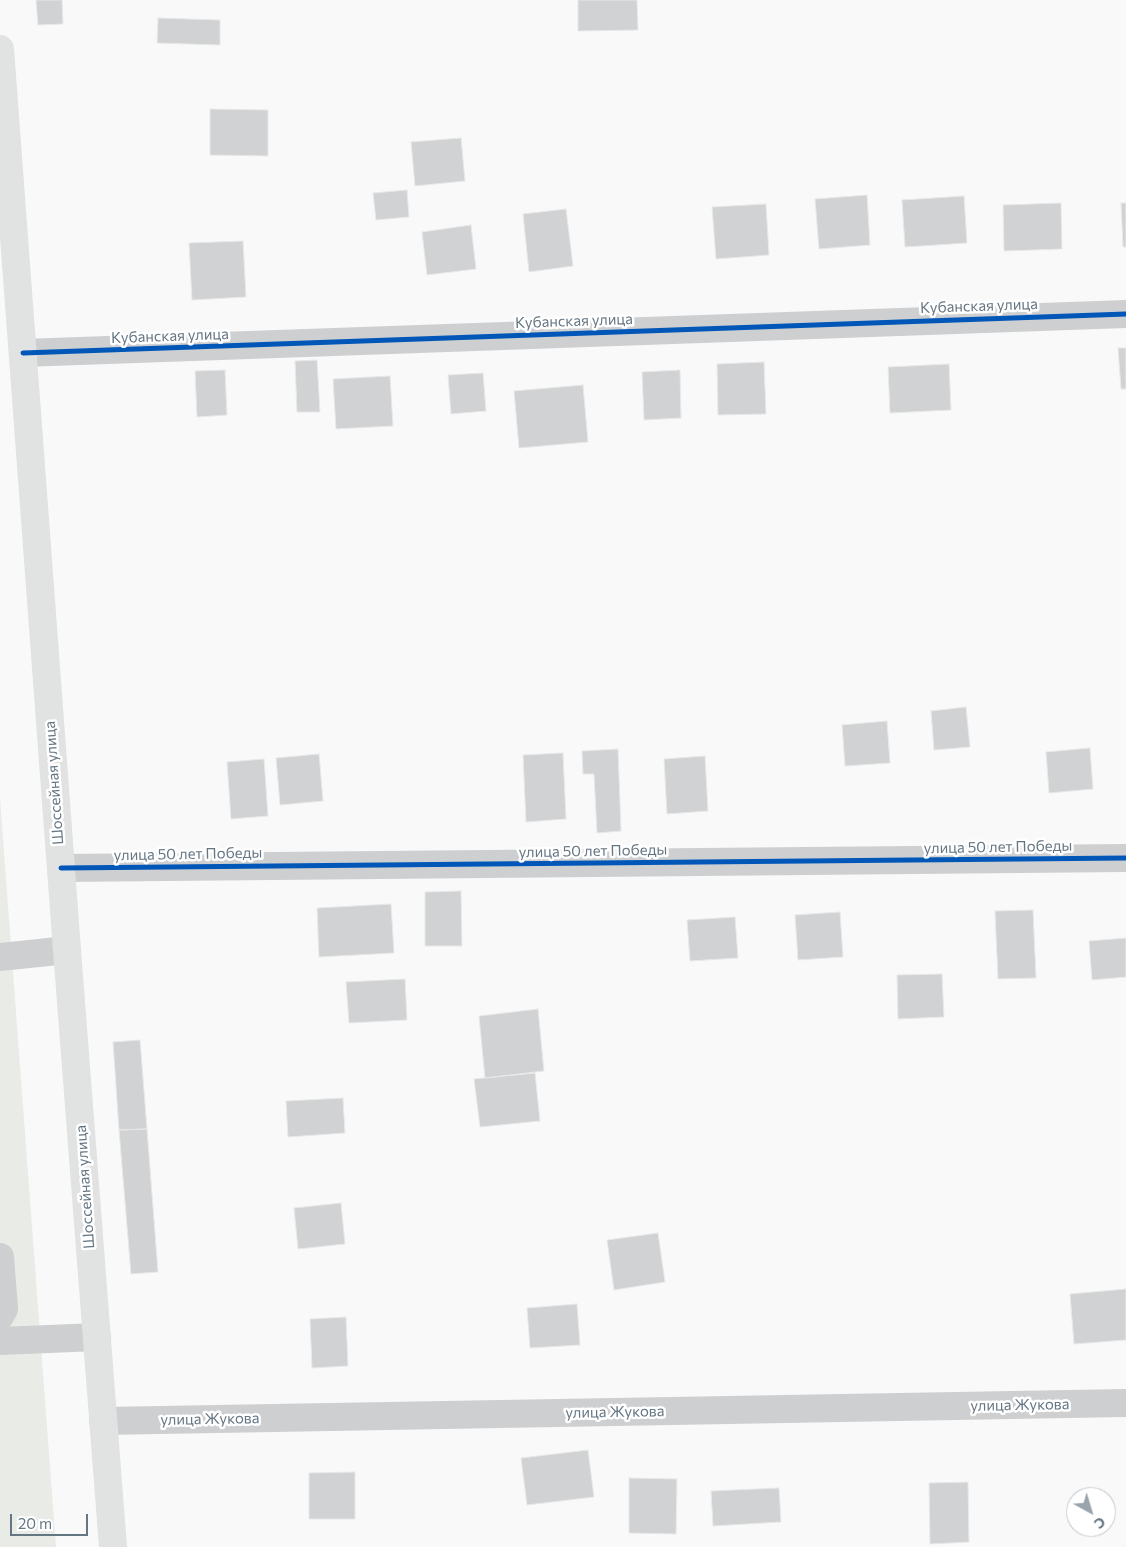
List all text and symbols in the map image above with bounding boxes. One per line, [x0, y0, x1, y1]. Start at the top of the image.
street label: Кубанская улица [920, 295, 1038, 317]
street label: Кубанская улица [515, 310, 633, 332]
street label: Кубанская улица [111, 325, 229, 347]
street label: Шоссейная улица [41, 720, 67, 846]
street label: улица 50 лет Победы [924, 837, 1072, 857]
street label: улица 50 лет Победы [519, 841, 667, 861]
street label: улица 50 лет Победы [114, 844, 262, 864]
street label: Шоссейная улица [72, 1124, 98, 1250]
street label: улица Жукова [970, 1395, 1070, 1415]
street label: улица Жукова [565, 1402, 665, 1422]
street label: улица Жукова [160, 1409, 260, 1429]
north arrow [1066, 1487, 1116, 1537]
scale bar [12, 1504, 90, 1536]
text: 20 m [18, 1514, 52, 1532]
text: С [1091, 1514, 1109, 1533]

